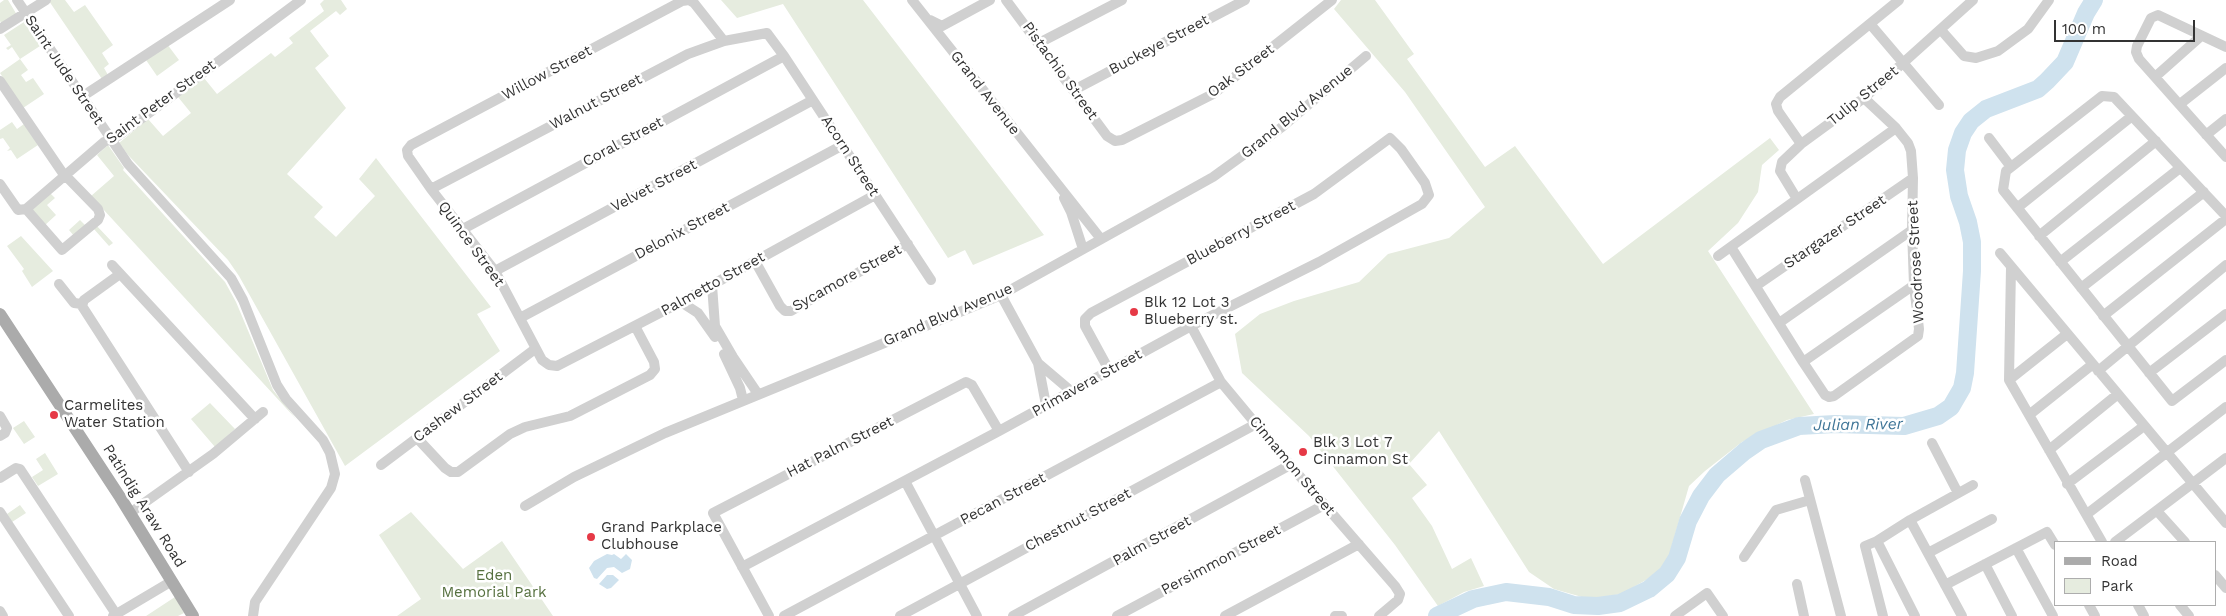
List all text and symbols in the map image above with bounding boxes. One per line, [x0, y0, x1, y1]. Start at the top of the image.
scale bar [2056, 10, 2197, 42]
street label: Buckeye Street [1106, 11, 1212, 79]
street label: Saint Jude Street [21, 12, 107, 128]
street label: Pistachio Street [1018, 18, 1102, 124]
text: 100 m [2062, 20, 2106, 38]
street label: Oak Street [1204, 40, 1278, 102]
street label: Willow Street [499, 42, 595, 104]
street label: Grand Avenue [946, 47, 1024, 139]
street label: Saint Peter Street [103, 56, 219, 148]
street label: Grand Blvd Avenue [1238, 61, 1356, 163]
street label: Tulip Street [1824, 62, 1902, 130]
street label: Walnut Street [547, 70, 645, 134]
street label: Acorn Street [817, 112, 883, 200]
street label: Coral Street [580, 113, 666, 171]
street label: Velvet Street [608, 156, 700, 216]
street label: Stargazer Street [1780, 191, 1890, 273]
street label: Blueberry Street [1184, 197, 1298, 269]
street label: Quince Street [434, 198, 508, 290]
street label: Delonix Street [632, 199, 732, 263]
street label: Woodrose Street [1904, 200, 1928, 324]
street label: Sycamore Street [789, 241, 905, 315]
street label: Palmetto Street [658, 248, 768, 320]
street label: Grand Blvd Avenue [881, 280, 1015, 350]
place label: Blk 12 Lot 3 Blueberry st. [1144, 294, 1238, 329]
marker: Blk 12 Lot 3 Blueberry st. [1128, 306, 1140, 318]
street label: Primavera Street [1029, 345, 1145, 421]
street label: Cashew Street [410, 368, 506, 446]
place label: Carmelites Water Station [64, 397, 165, 432]
marker: Carmelites Water Station [48, 409, 60, 421]
street label: Hat Palm Street [784, 412, 896, 482]
street label: Cinnamon Street [1245, 413, 1339, 519]
water label: Julian River [1813, 415, 1903, 435]
place label: Blk 3 Lot 7 Cinnamon St [1313, 434, 1408, 469]
street label: Patindig Araw Road [99, 441, 189, 571]
marker: Blk 3 Lot 7 Cinnamon St [1297, 446, 1309, 458]
street label: Pecan Street [957, 469, 1049, 529]
street label: Chestnut Street [1022, 484, 1134, 556]
street label: Palm Street [1110, 512, 1194, 570]
place label: Grand Parkplace Clubhouse [601, 519, 722, 554]
street label: Persimmon Street [1158, 521, 1284, 599]
marker: Grand Parkplace Clubhouse [585, 531, 597, 543]
legend [2054, 541, 2216, 606]
text: Road [2101, 552, 2138, 570]
park label: Eden Memorial Park [441, 567, 547, 602]
text: Park [2101, 577, 2133, 595]

